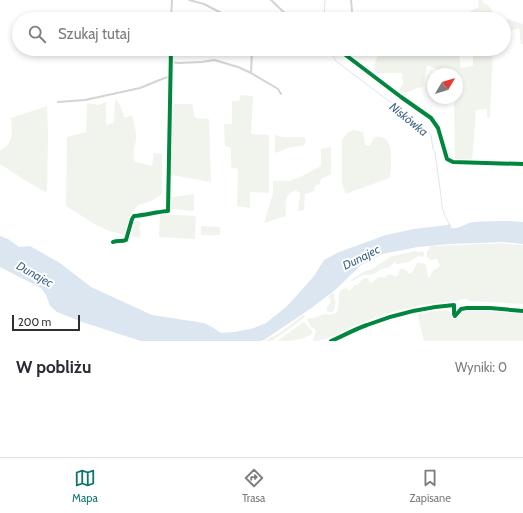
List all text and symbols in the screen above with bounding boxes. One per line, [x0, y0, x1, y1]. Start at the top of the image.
search box [12, 12, 511, 56]
icon: search [26, 23, 48, 45]
text: Szukaj tutaj [58, 25, 130, 43]
north arrow [427, 68, 463, 104]
water label: Niskówka [387, 99, 431, 139]
water label: Dunajec [340, 241, 383, 273]
water label: Dunajec [14, 258, 57, 291]
scale bar [12, 313, 80, 332]
text: 200 m [18, 315, 51, 329]
text: W pobliżu [16, 357, 91, 377]
text: Wyniki: 0 [455, 359, 507, 375]
tab: Mapa [72, 467, 98, 505]
tab: Trasa [242, 467, 265, 505]
tab: Zapisane [410, 467, 451, 505]

